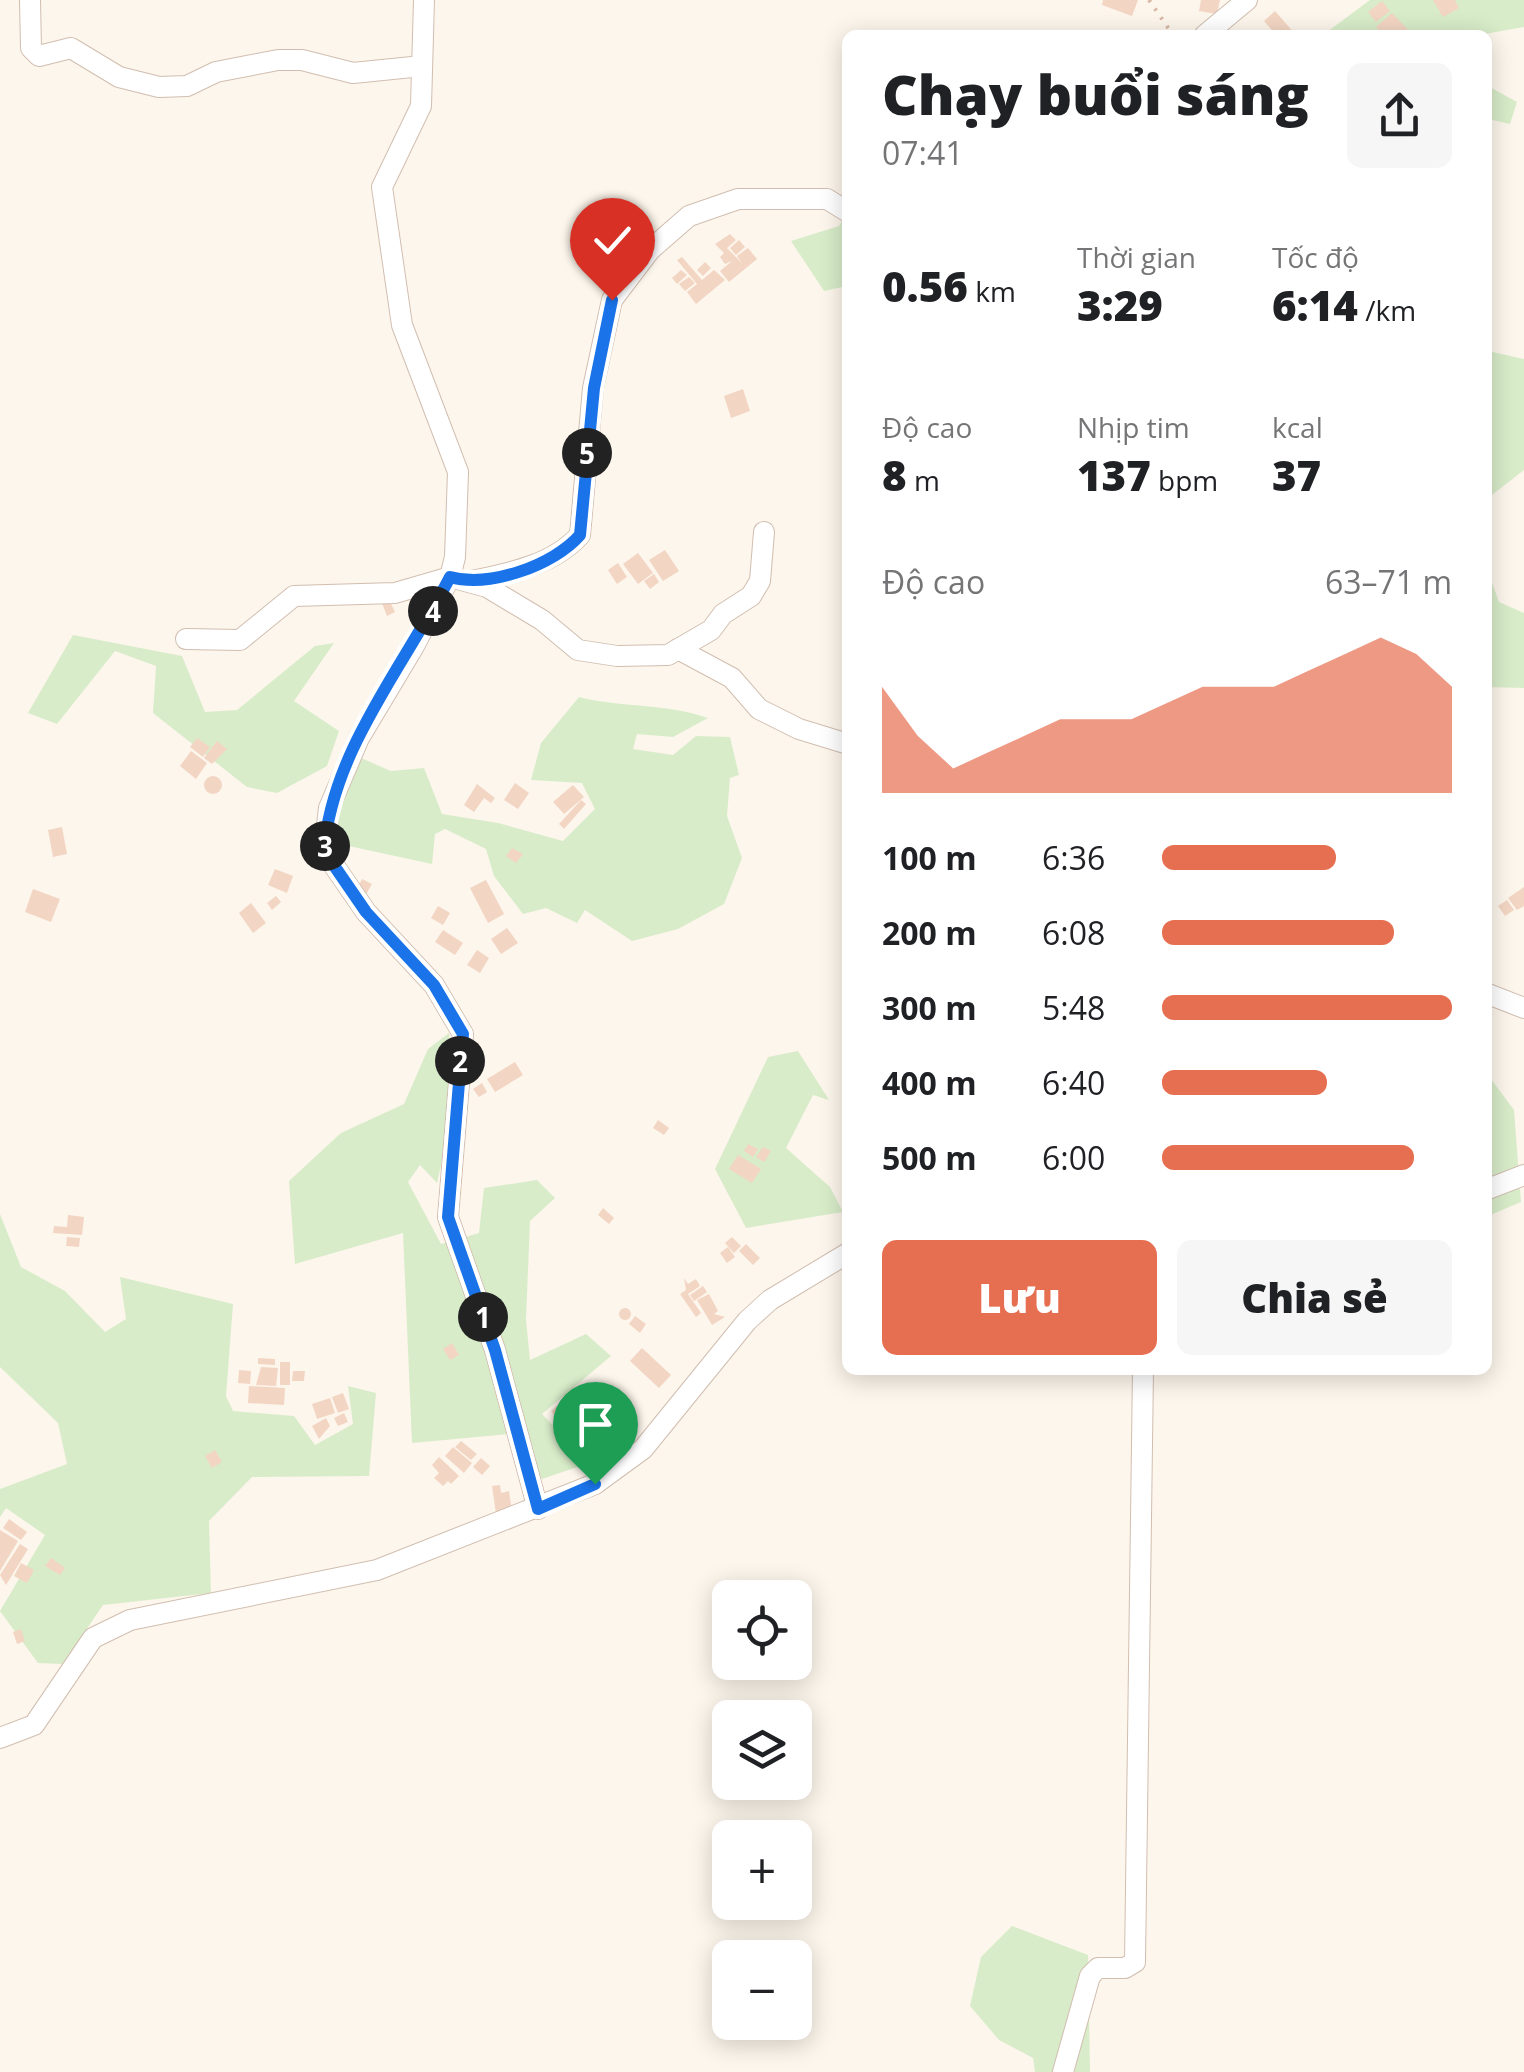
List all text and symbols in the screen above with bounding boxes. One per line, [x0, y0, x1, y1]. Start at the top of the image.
text: Chạy buổi sáng [882, 56, 1309, 131]
button: share [1347, 63, 1452, 168]
text: 07:41 [882, 131, 964, 174]
pin [570, 198, 655, 301]
icon: check [585, 213, 640, 268]
text: Thời gian [1077, 238, 1196, 276]
text: Tốc độ [1272, 238, 1359, 276]
text: 0.56 [882, 257, 968, 314]
text: km [968, 272, 1016, 310]
text: 3:29 [1077, 276, 1163, 333]
text: 6:14 [1272, 276, 1358, 333]
text: /km [1358, 291, 1416, 329]
text: Độ cao [882, 408, 972, 446]
text: Nhịp tim [1077, 408, 1190, 446]
text: kcal [1272, 408, 1323, 446]
pin: 5 [562, 428, 612, 478]
text: 5 [579, 434, 595, 472]
text: 8 [882, 446, 907, 503]
text: 137 [1077, 446, 1151, 503]
text: 37 [1272, 446, 1321, 503]
text: m [907, 461, 940, 499]
text: bpm [1151, 461, 1218, 499]
text: Độ cao [882, 560, 985, 603]
text: 63–71 m [1325, 560, 1452, 603]
pin: 4 [408, 586, 458, 636]
text: 4 [425, 592, 441, 630]
pin: 3 [300, 821, 350, 871]
text: 3 [317, 827, 333, 865]
text: 100 m [882, 836, 977, 879]
text: 6:36 [1042, 836, 1105, 879]
text: 200 m [882, 911, 977, 954]
text: 6:08 [1042, 911, 1105, 954]
text: 300 m [882, 986, 977, 1029]
text: 5:48 [1042, 986, 1105, 1029]
pin: 2 [435, 1036, 485, 1086]
text: 2 [452, 1042, 468, 1080]
text: 400 m [882, 1061, 977, 1104]
text: 6:40 [1042, 1061, 1105, 1104]
text: 500 m [882, 1136, 977, 1179]
text: 6:00 [1042, 1136, 1105, 1179]
button: Lưu [882, 1240, 1157, 1355]
button: Chia sẻ [1177, 1240, 1452, 1355]
pin: 1 [458, 1292, 508, 1342]
text: 1 [475, 1298, 491, 1336]
pin [553, 1382, 638, 1485]
icon: arrive [568, 1397, 623, 1452]
map controls [712, 1580, 812, 2040]
button: locate [712, 1580, 812, 1680]
button: layers [712, 1700, 812, 1800]
button: + [712, 1820, 812, 1920]
button: − [712, 1940, 812, 2040]

